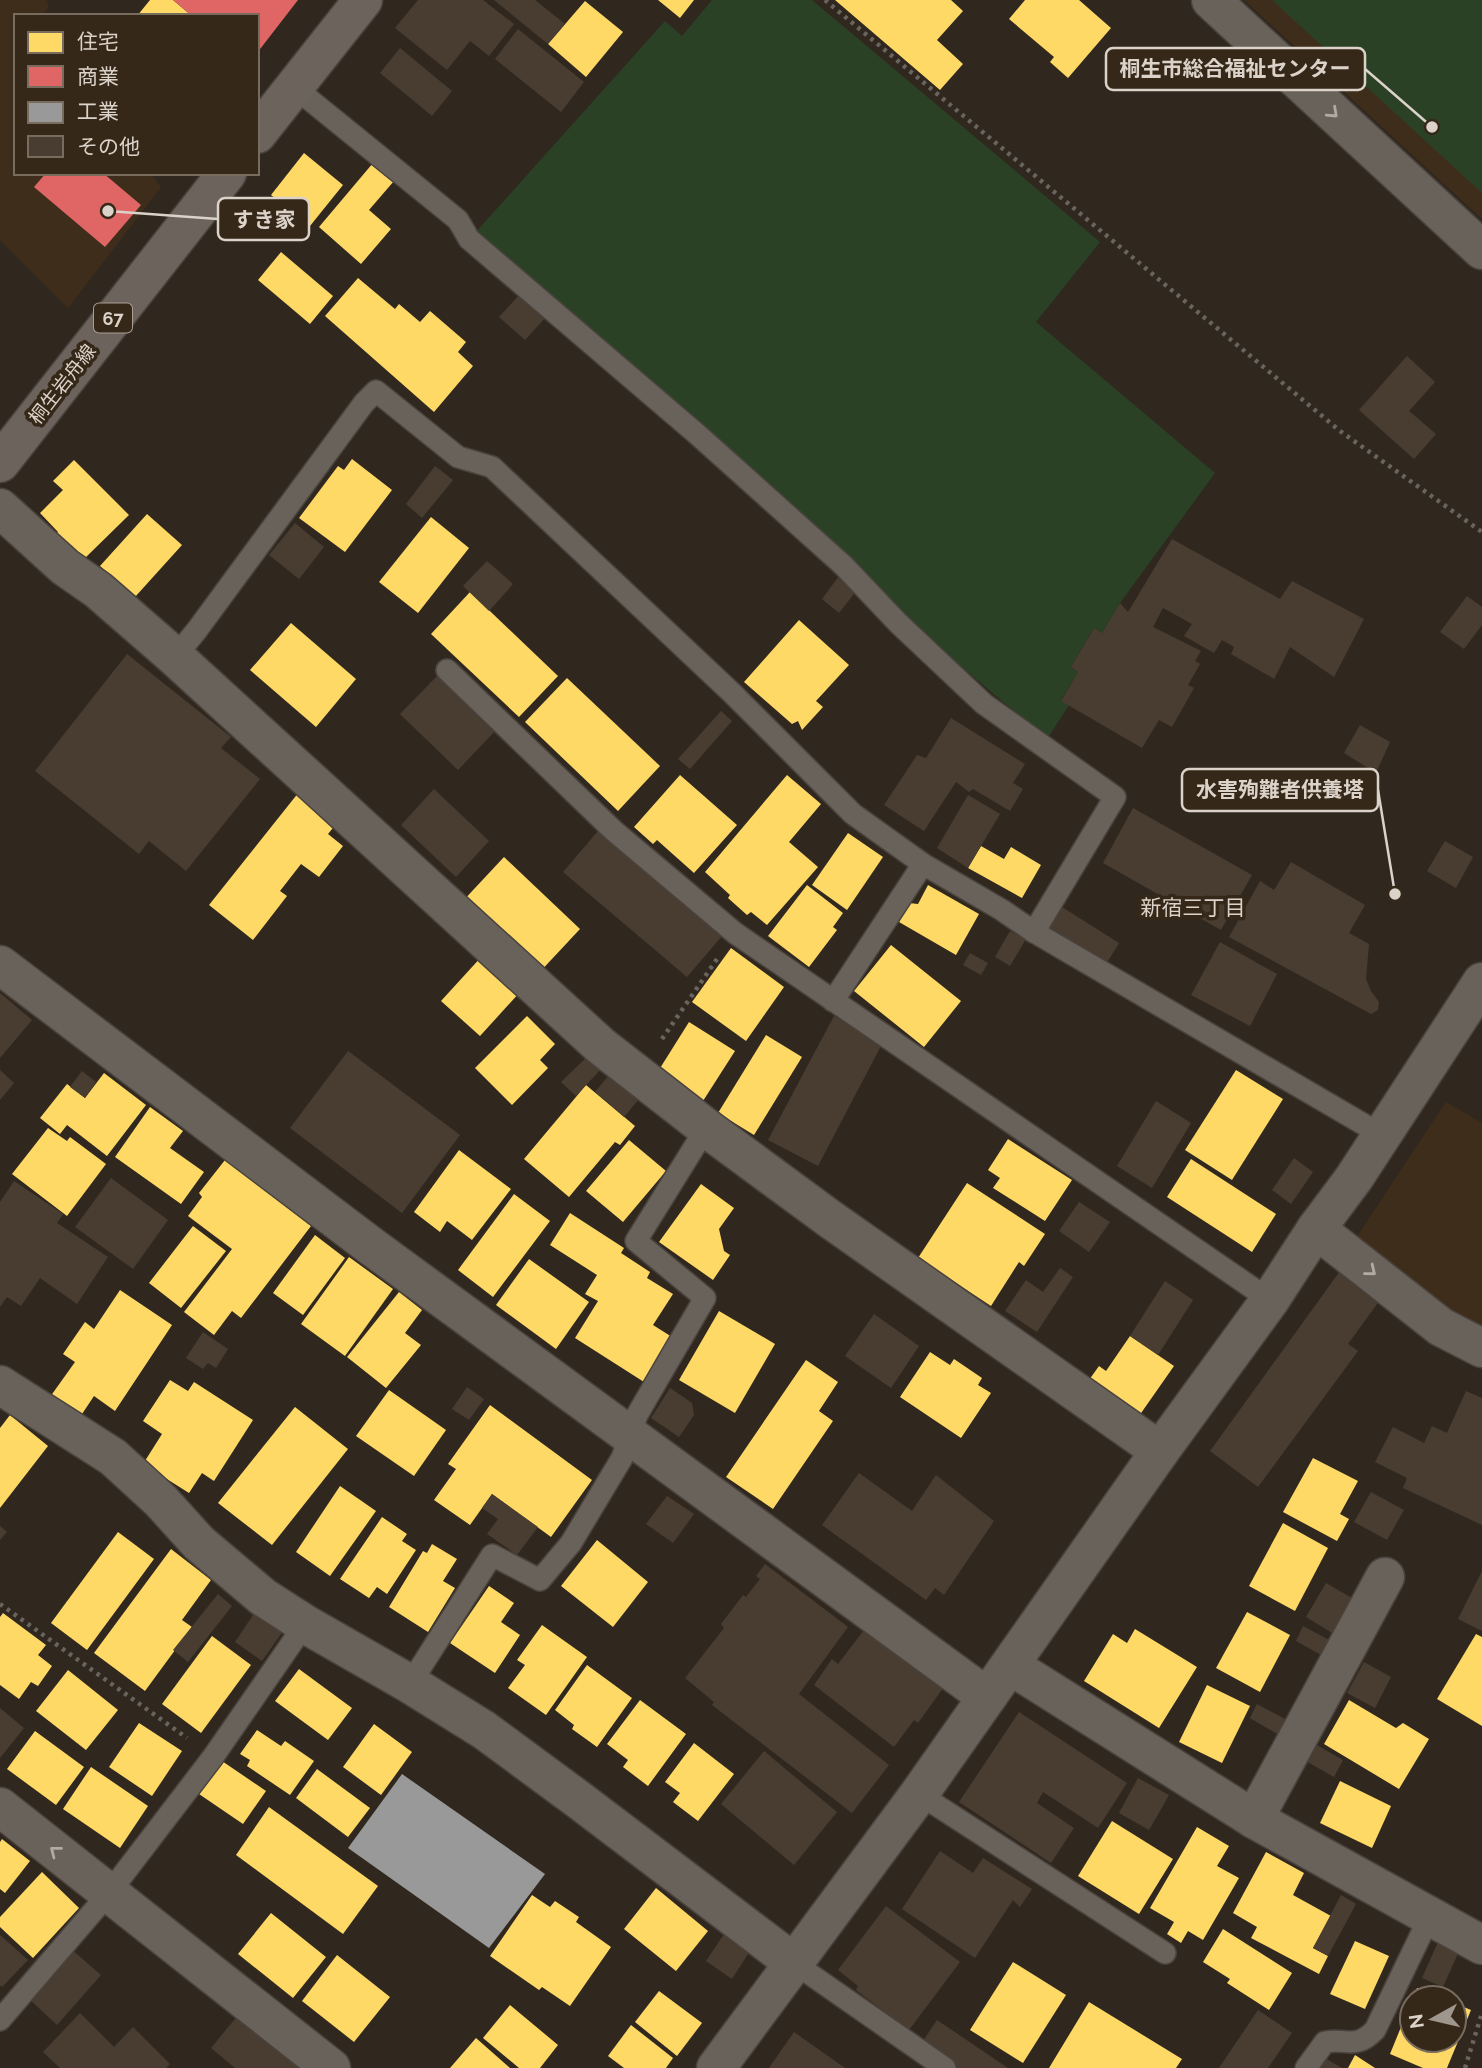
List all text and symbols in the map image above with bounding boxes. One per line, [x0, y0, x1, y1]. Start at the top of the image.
legend [14, 14, 259, 175]
text: 住宅 [77, 29, 119, 54]
callout: 桐生市総合福祉センター [1106, 48, 1365, 90]
text: 桐生市総合福祉センター [1120, 56, 1351, 81]
text: 商業 [77, 64, 119, 89]
text: 工業 [77, 99, 119, 124]
one-way arrow [1325, 104, 1338, 117]
text: その他 [77, 134, 140, 159]
callout: すき家 [218, 198, 309, 240]
text: すき家 [233, 207, 296, 232]
road number: 67 [94, 304, 132, 332]
street label: 桐生岩舟線 [24, 340, 100, 428]
callout: 水害殉難者供養塔 [1182, 769, 1378, 811]
text: 水害殉難者供養塔 [1196, 777, 1364, 802]
district label: 新宿三丁目 [1141, 895, 1246, 920]
one-way arrow [1363, 1262, 1375, 1275]
one-way arrow [51, 1847, 64, 1859]
north arrow [1398, 1984, 1468, 2054]
text: N [1404, 2013, 1428, 2030]

